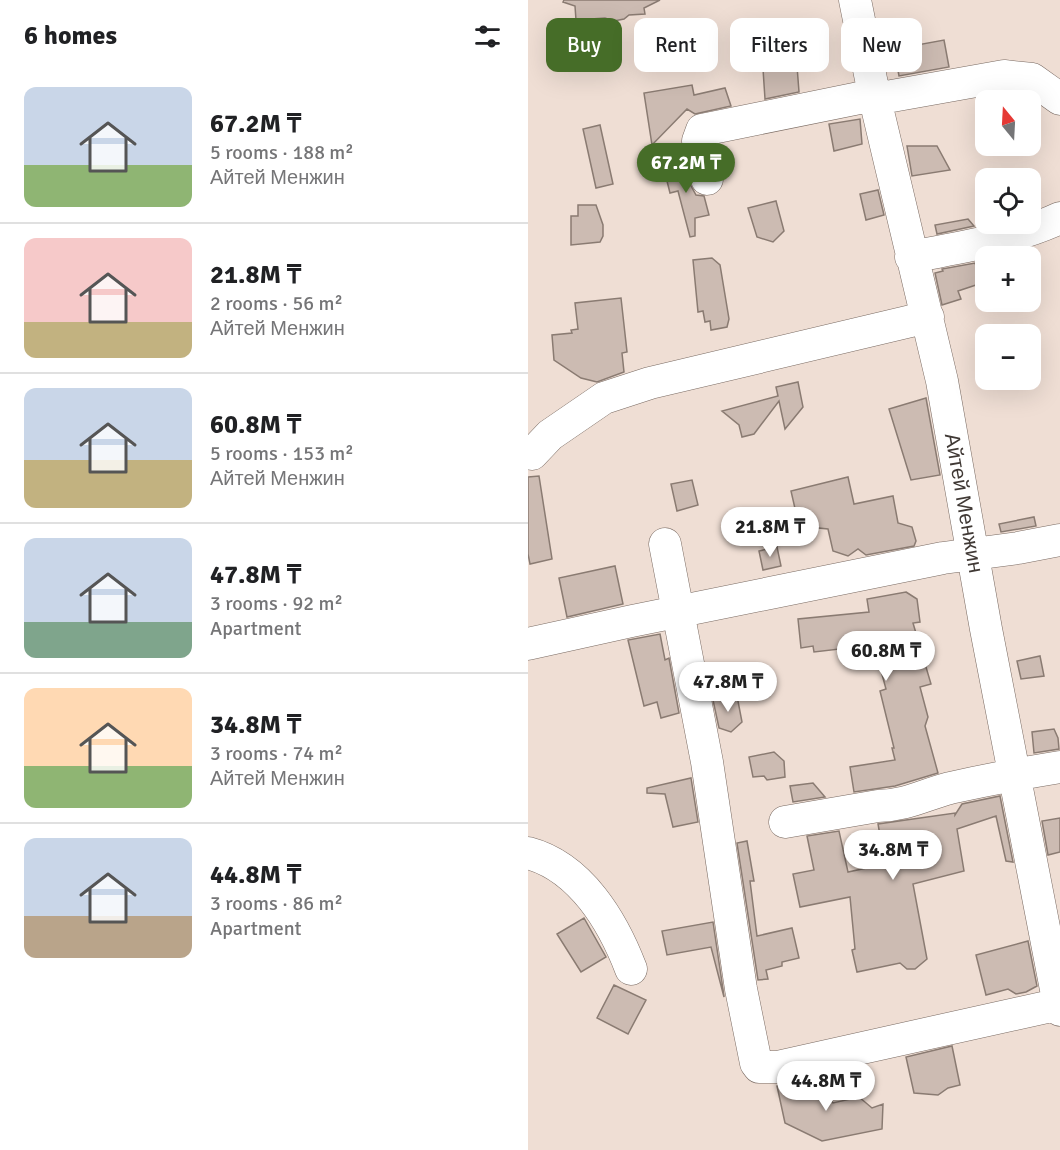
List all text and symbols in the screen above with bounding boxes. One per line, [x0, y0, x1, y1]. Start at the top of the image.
chip: Buy [546, 18, 622, 72]
chip: Rent [634, 18, 718, 72]
chip: Filters [730, 18, 829, 72]
chip: New [841, 18, 922, 72]
text: 6 homes [24, 20, 117, 52]
icon: filters [471, 20, 504, 53]
north arrow [975, 90, 1041, 156]
map controls [975, 90, 1041, 390]
text: 67.2M ₸ [210, 108, 301, 140]
icon: home [72, 111, 144, 183]
text: 5 rooms · 188 m² [210, 140, 354, 165]
pin: 67.2M ₸ [631, 143, 741, 194]
text: 67.2M ₸ [651, 150, 721, 175]
text: Айтей Менжин [210, 165, 345, 190]
button: locate [975, 168, 1041, 234]
button: + [975, 246, 1041, 312]
text: 21.8M ₸ [210, 259, 301, 291]
icon: home [72, 262, 144, 334]
text: 2 rooms · 56 m² [210, 291, 343, 316]
text: Айтей Менжин [210, 316, 345, 341]
button: − [975, 324, 1041, 390]
text: 60.8M ₸ [210, 409, 301, 441]
icon: home [72, 412, 144, 484]
street label: Айтей Менжин [939, 431, 989, 575]
text: 5 rooms · 153 m² [210, 441, 354, 466]
text: Айтей Менжин [210, 466, 345, 491]
pin: 21.8M ₸ [715, 507, 825, 558]
text: 21.8M ₸ [735, 514, 805, 539]
text: 47.8M ₸ [210, 559, 301, 591]
icon: home [72, 562, 144, 634]
text: 3 rooms · 92 m² [210, 591, 343, 616]
text: Apartment [210, 616, 302, 641]
pin: 60.8M ₸ [831, 631, 941, 682]
text: 60.8M ₸ [851, 638, 921, 663]
pin: 47.8M ₸ [673, 662, 783, 713]
text: 47.8M ₸ [693, 669, 763, 694]
text: 34.8M ₸ [210, 709, 301, 741]
icon: home [72, 712, 144, 784]
text: 3 rooms · 74 m² [210, 741, 343, 766]
text: Айтей Менжин [210, 766, 345, 791]
pin: 34.8M ₸ [838, 830, 948, 881]
text: 34.8M ₸ [858, 837, 928, 862]
text: 44.8M ₸ [210, 859, 301, 891]
icon: home [72, 862, 144, 934]
text: 3 rooms · 86 m² [210, 891, 343, 916]
text: Apartment [210, 916, 302, 941]
pin: 44.8M ₸ [771, 1061, 881, 1112]
text: 44.8M ₸ [791, 1068, 861, 1093]

